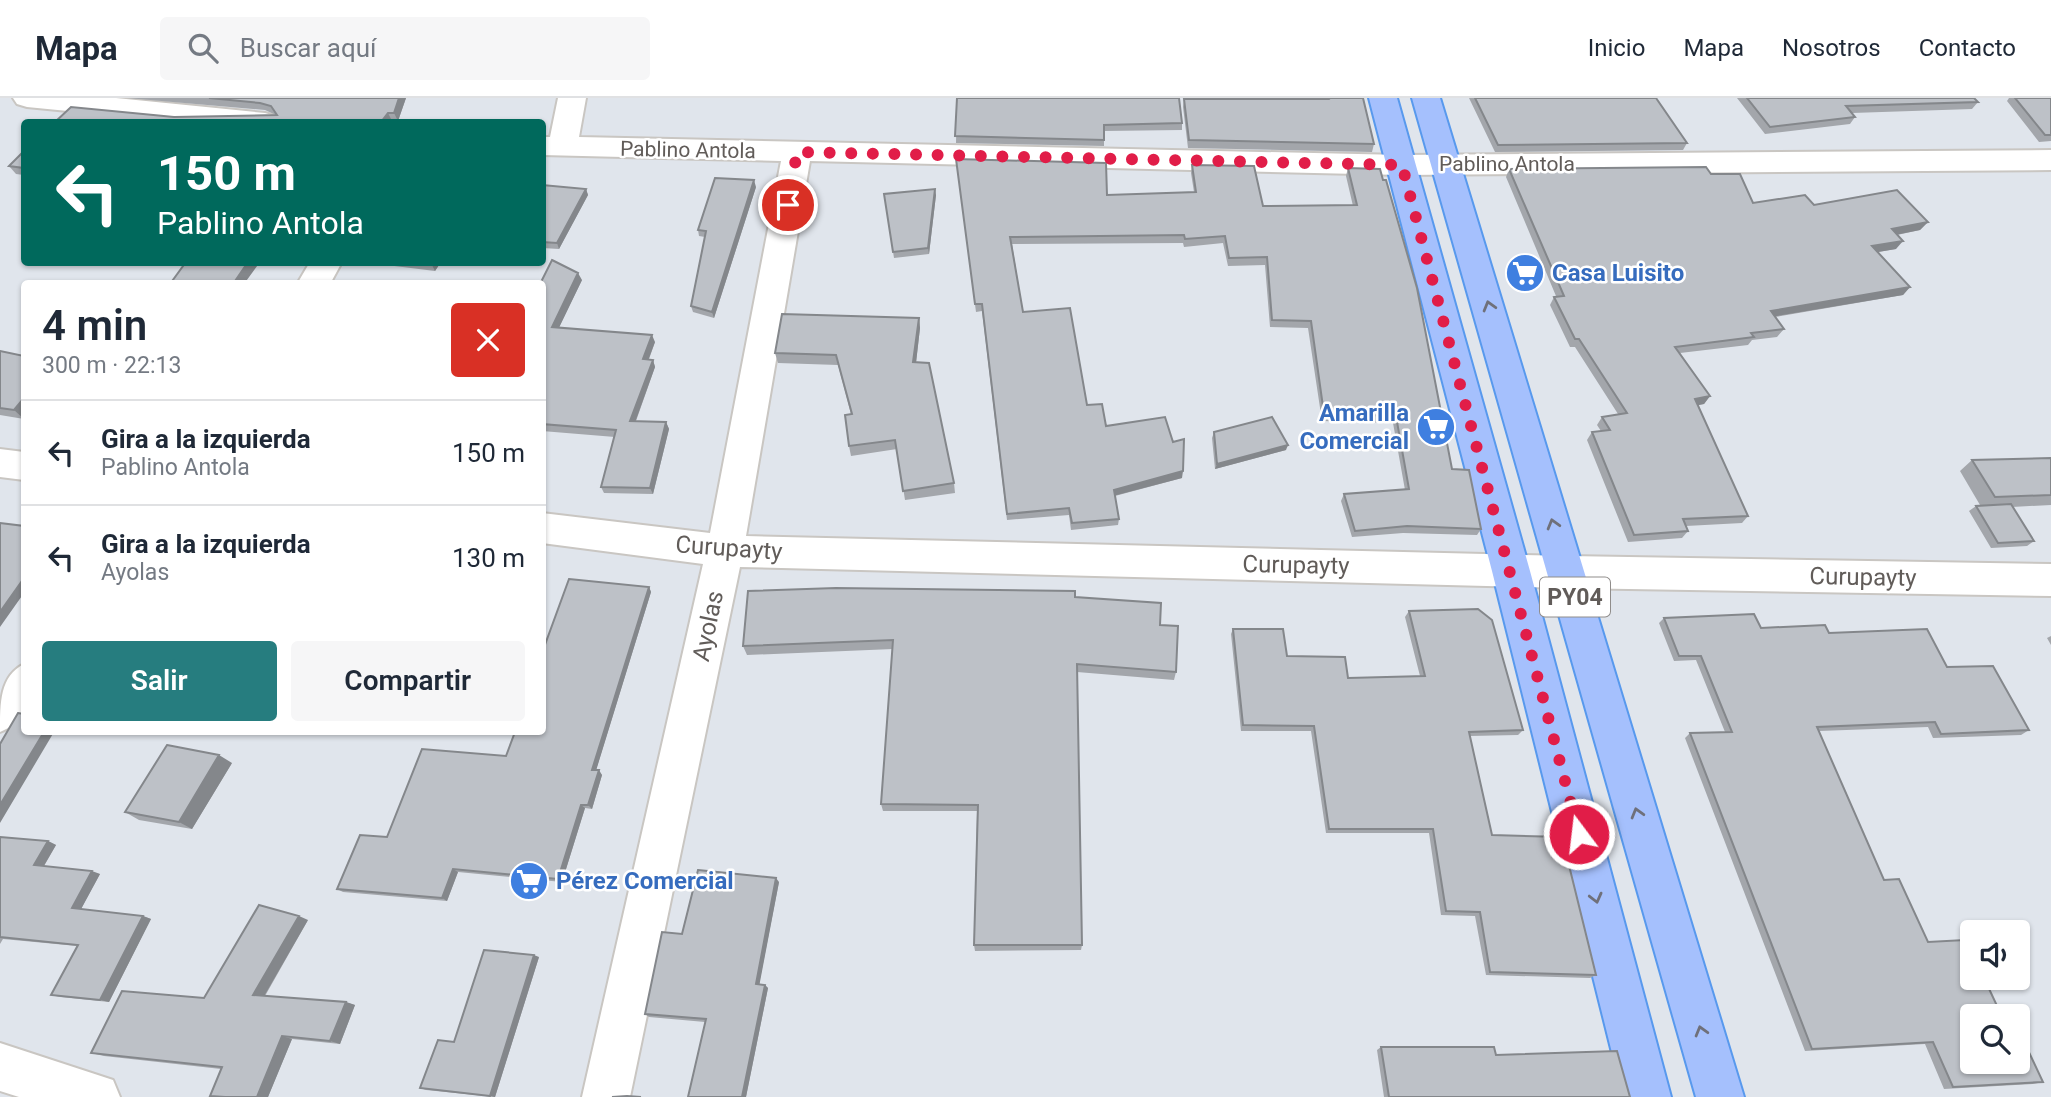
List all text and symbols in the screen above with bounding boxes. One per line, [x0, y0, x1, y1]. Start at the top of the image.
search box [160, 17, 650, 80]
text: Mapa [35, 29, 118, 68]
icon: search [184, 29, 222, 67]
text: Buscar aquí [240, 33, 376, 63]
text: Inicio [1588, 34, 1645, 62]
text: Mapa [1683, 34, 1744, 62]
text: Nosotros [1782, 34, 1881, 62]
text: Contacto [1919, 34, 2016, 62]
street label: Pablino Antola [620, 137, 756, 163]
text: 150 m [157, 145, 296, 202]
icon: left [42, 147, 133, 238]
street label: Pablino Antola [1439, 152, 1575, 176]
pin [758, 175, 818, 235]
icon: arrive [769, 186, 807, 224]
text: Pablino Antola [157, 204, 364, 242]
supermarket icon: Casa Luisito [1504, 252, 1546, 294]
place label: Casa Luisito [1552, 259, 1684, 287]
one-way arrow [1483, 300, 1498, 312]
text: 4 min [42, 301, 147, 350]
button: close [451, 303, 525, 377]
text: 300 m · 22:13 [42, 352, 181, 379]
place label: Amarilla Comercial [1299, 399, 1409, 455]
supermarket icon: Amarilla Comercial [1415, 406, 1457, 448]
text: Gira a la izquierda [101, 424, 311, 454]
icon: left [42, 434, 80, 472]
text: 150 m [452, 438, 525, 468]
text: Pablino Antola [101, 454, 250, 481]
one-way arrow [1547, 518, 1562, 530]
text: Gira a la izquierda [101, 529, 311, 559]
street label: Curupayty [675, 530, 784, 566]
icon: left [42, 539, 80, 577]
text: 130 m [452, 543, 525, 573]
street label: Curupayty [1242, 550, 1350, 580]
text: Ayolas [101, 559, 169, 586]
street label: Curupayty [1809, 562, 1917, 592]
road number: PY04 [1540, 578, 1610, 617]
street label: Ayolas [687, 588, 729, 664]
button: Salir [42, 641, 277, 721]
button: Compartir [291, 641, 525, 721]
position arrow [1542, 797, 1616, 871]
one-way arrow [1631, 807, 1646, 819]
supermarket icon: Pérez Comercial [508, 860, 550, 902]
place label: Pérez Comercial [556, 867, 734, 895]
one-way arrow [1588, 892, 1602, 904]
map controls [1960, 920, 2030, 1074]
button: sound [1960, 920, 2030, 990]
button: search [1960, 1004, 2030, 1074]
one-way arrow [1694, 1026, 1709, 1038]

